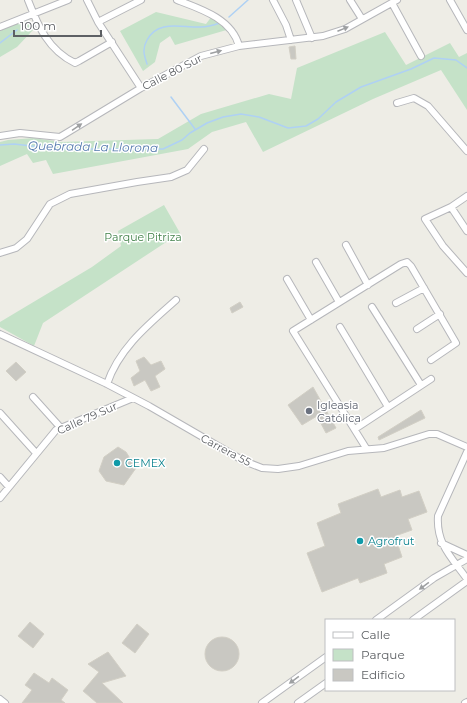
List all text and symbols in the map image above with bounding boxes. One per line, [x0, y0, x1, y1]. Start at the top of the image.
scale bar [14, 12, 101, 38]
text: 100 m [20, 18, 56, 33]
one-way arrow [337, 26, 348, 32]
one-way arrow [210, 49, 222, 55]
street label: Calle 80 Sur [140, 51, 204, 93]
one-way arrow [72, 123, 83, 131]
water label: Quebrada La Llorona [28, 138, 158, 155]
park label: Parque Pitriza [104, 230, 182, 244]
place label: Igleasia Católica [317, 398, 361, 425]
street label: Calle 79 Sur [55, 399, 119, 437]
marker: Igleasia Católica [304, 406, 314, 416]
street label: Carrera 55 [198, 431, 254, 469]
place label: CEMEX [125, 456, 166, 470]
marker: CEMEX [112, 458, 122, 468]
place label: Agrofrut [368, 534, 415, 548]
marker: Agrofrut [355, 536, 365, 546]
one-way arrow [418, 581, 429, 590]
legend [325, 619, 455, 691]
text: Calle [361, 627, 390, 642]
text: Parque [361, 647, 405, 662]
text: Edificio [361, 667, 405, 682]
one-way arrow [289, 676, 300, 684]

